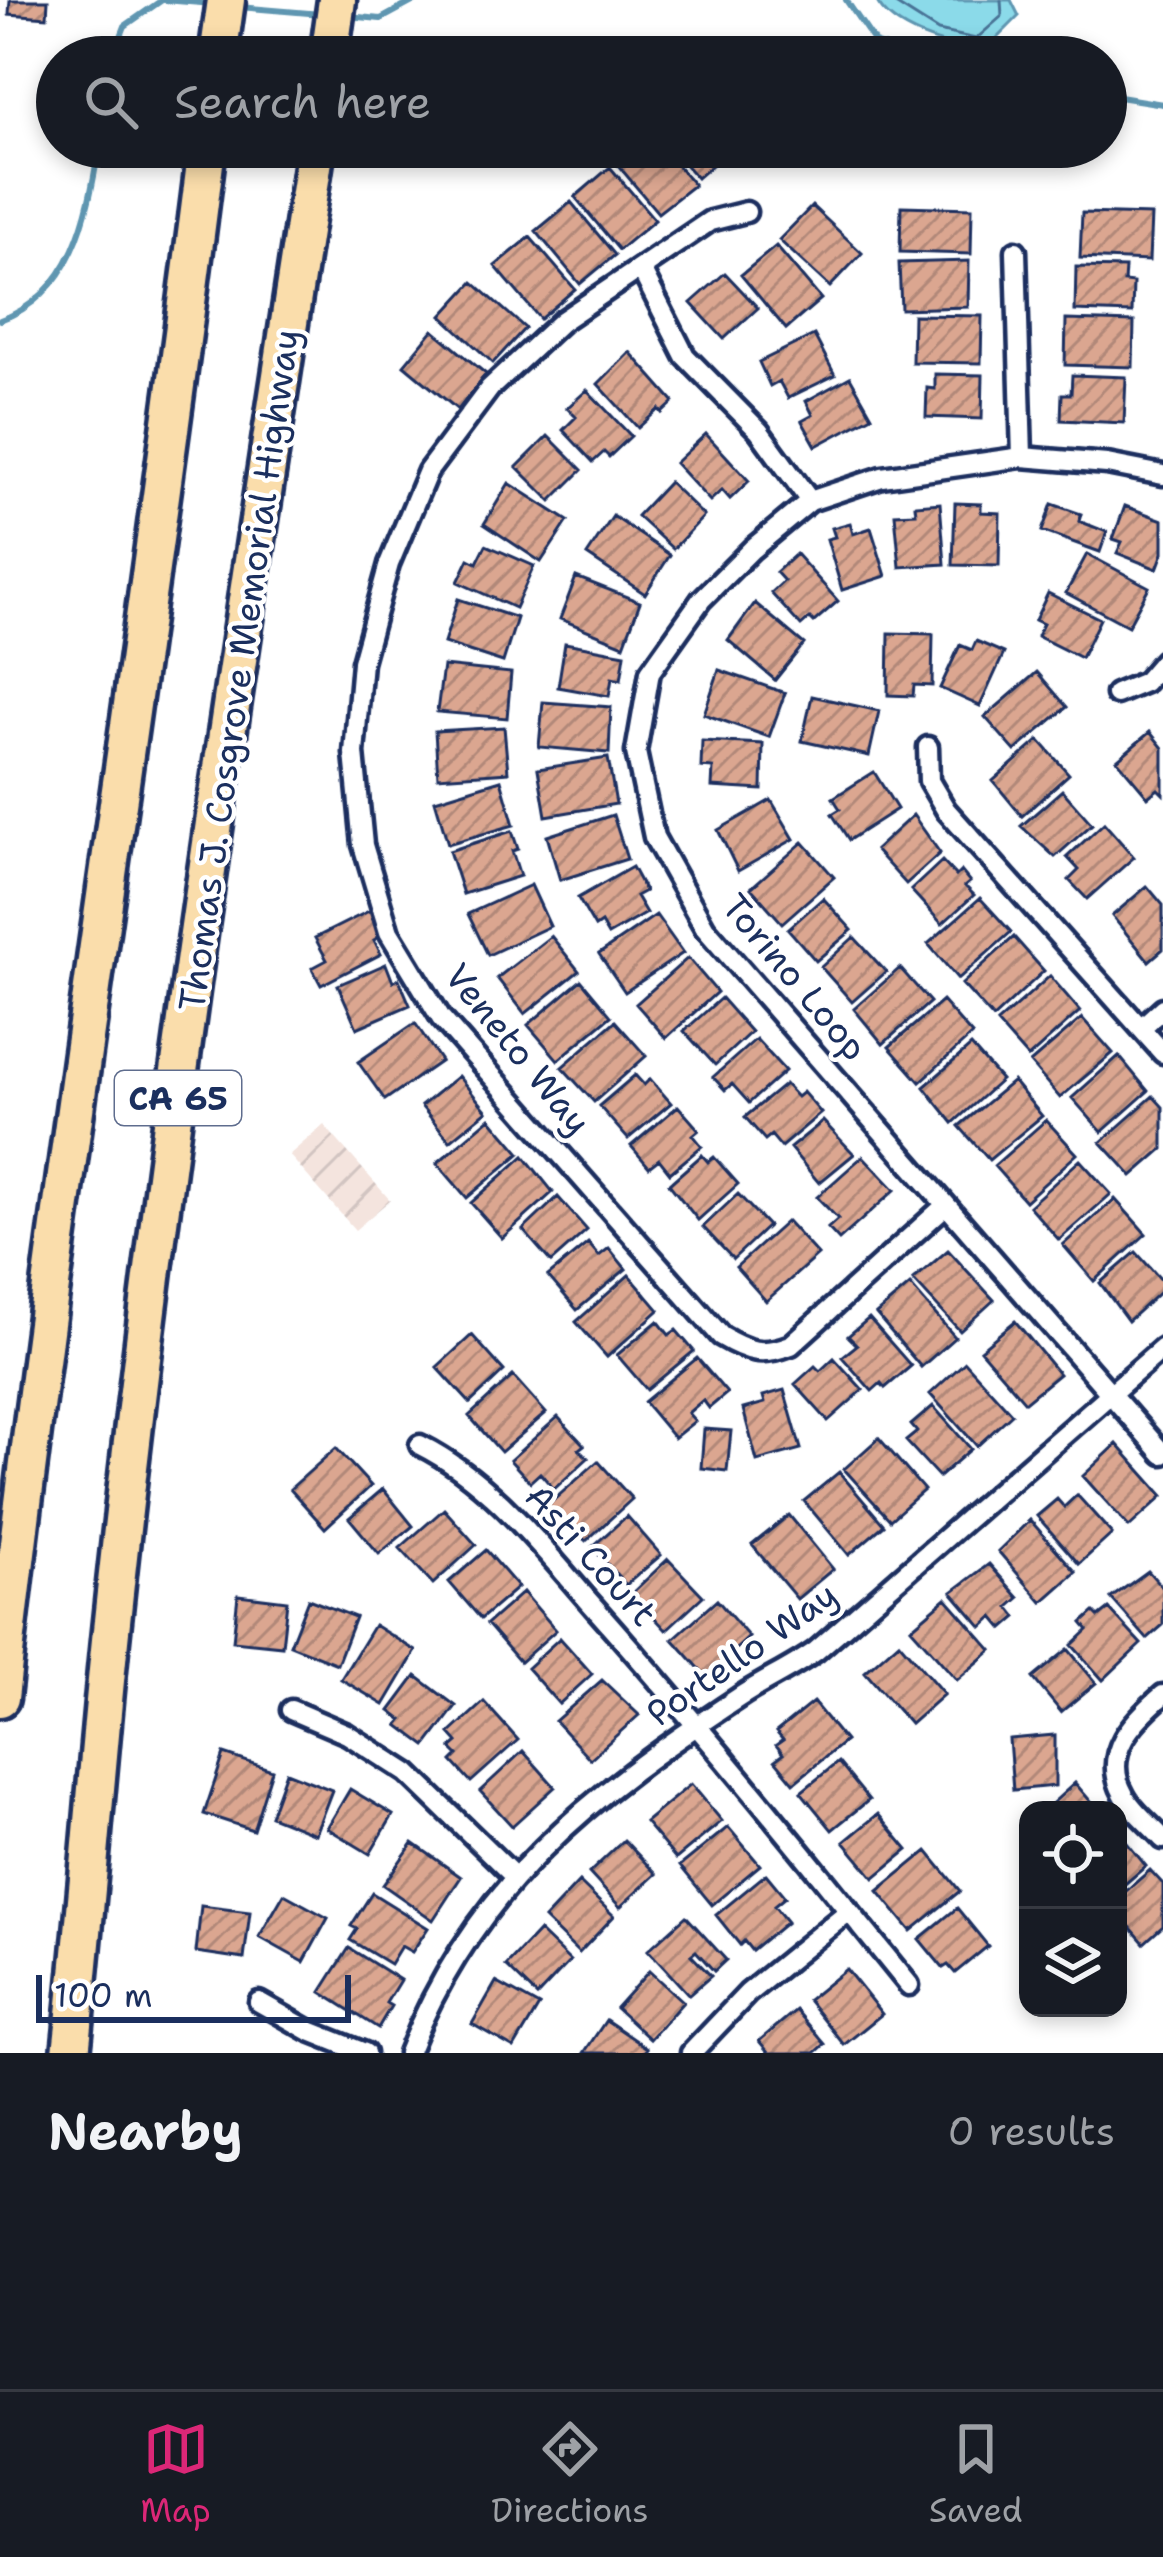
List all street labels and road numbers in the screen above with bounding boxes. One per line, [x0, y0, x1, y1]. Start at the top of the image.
street label: Thomas J. Cosgrove Memorial Highway [167, 326, 311, 1014]
street label: Torino Loop [711, 883, 879, 1071]
street label: Veneto Way [434, 953, 602, 1145]
road number: CA 65 [115, 1071, 241, 1125]
street label: Asti Court [514, 1473, 668, 1637]
street label: Portello Way [637, 1570, 847, 1738]

